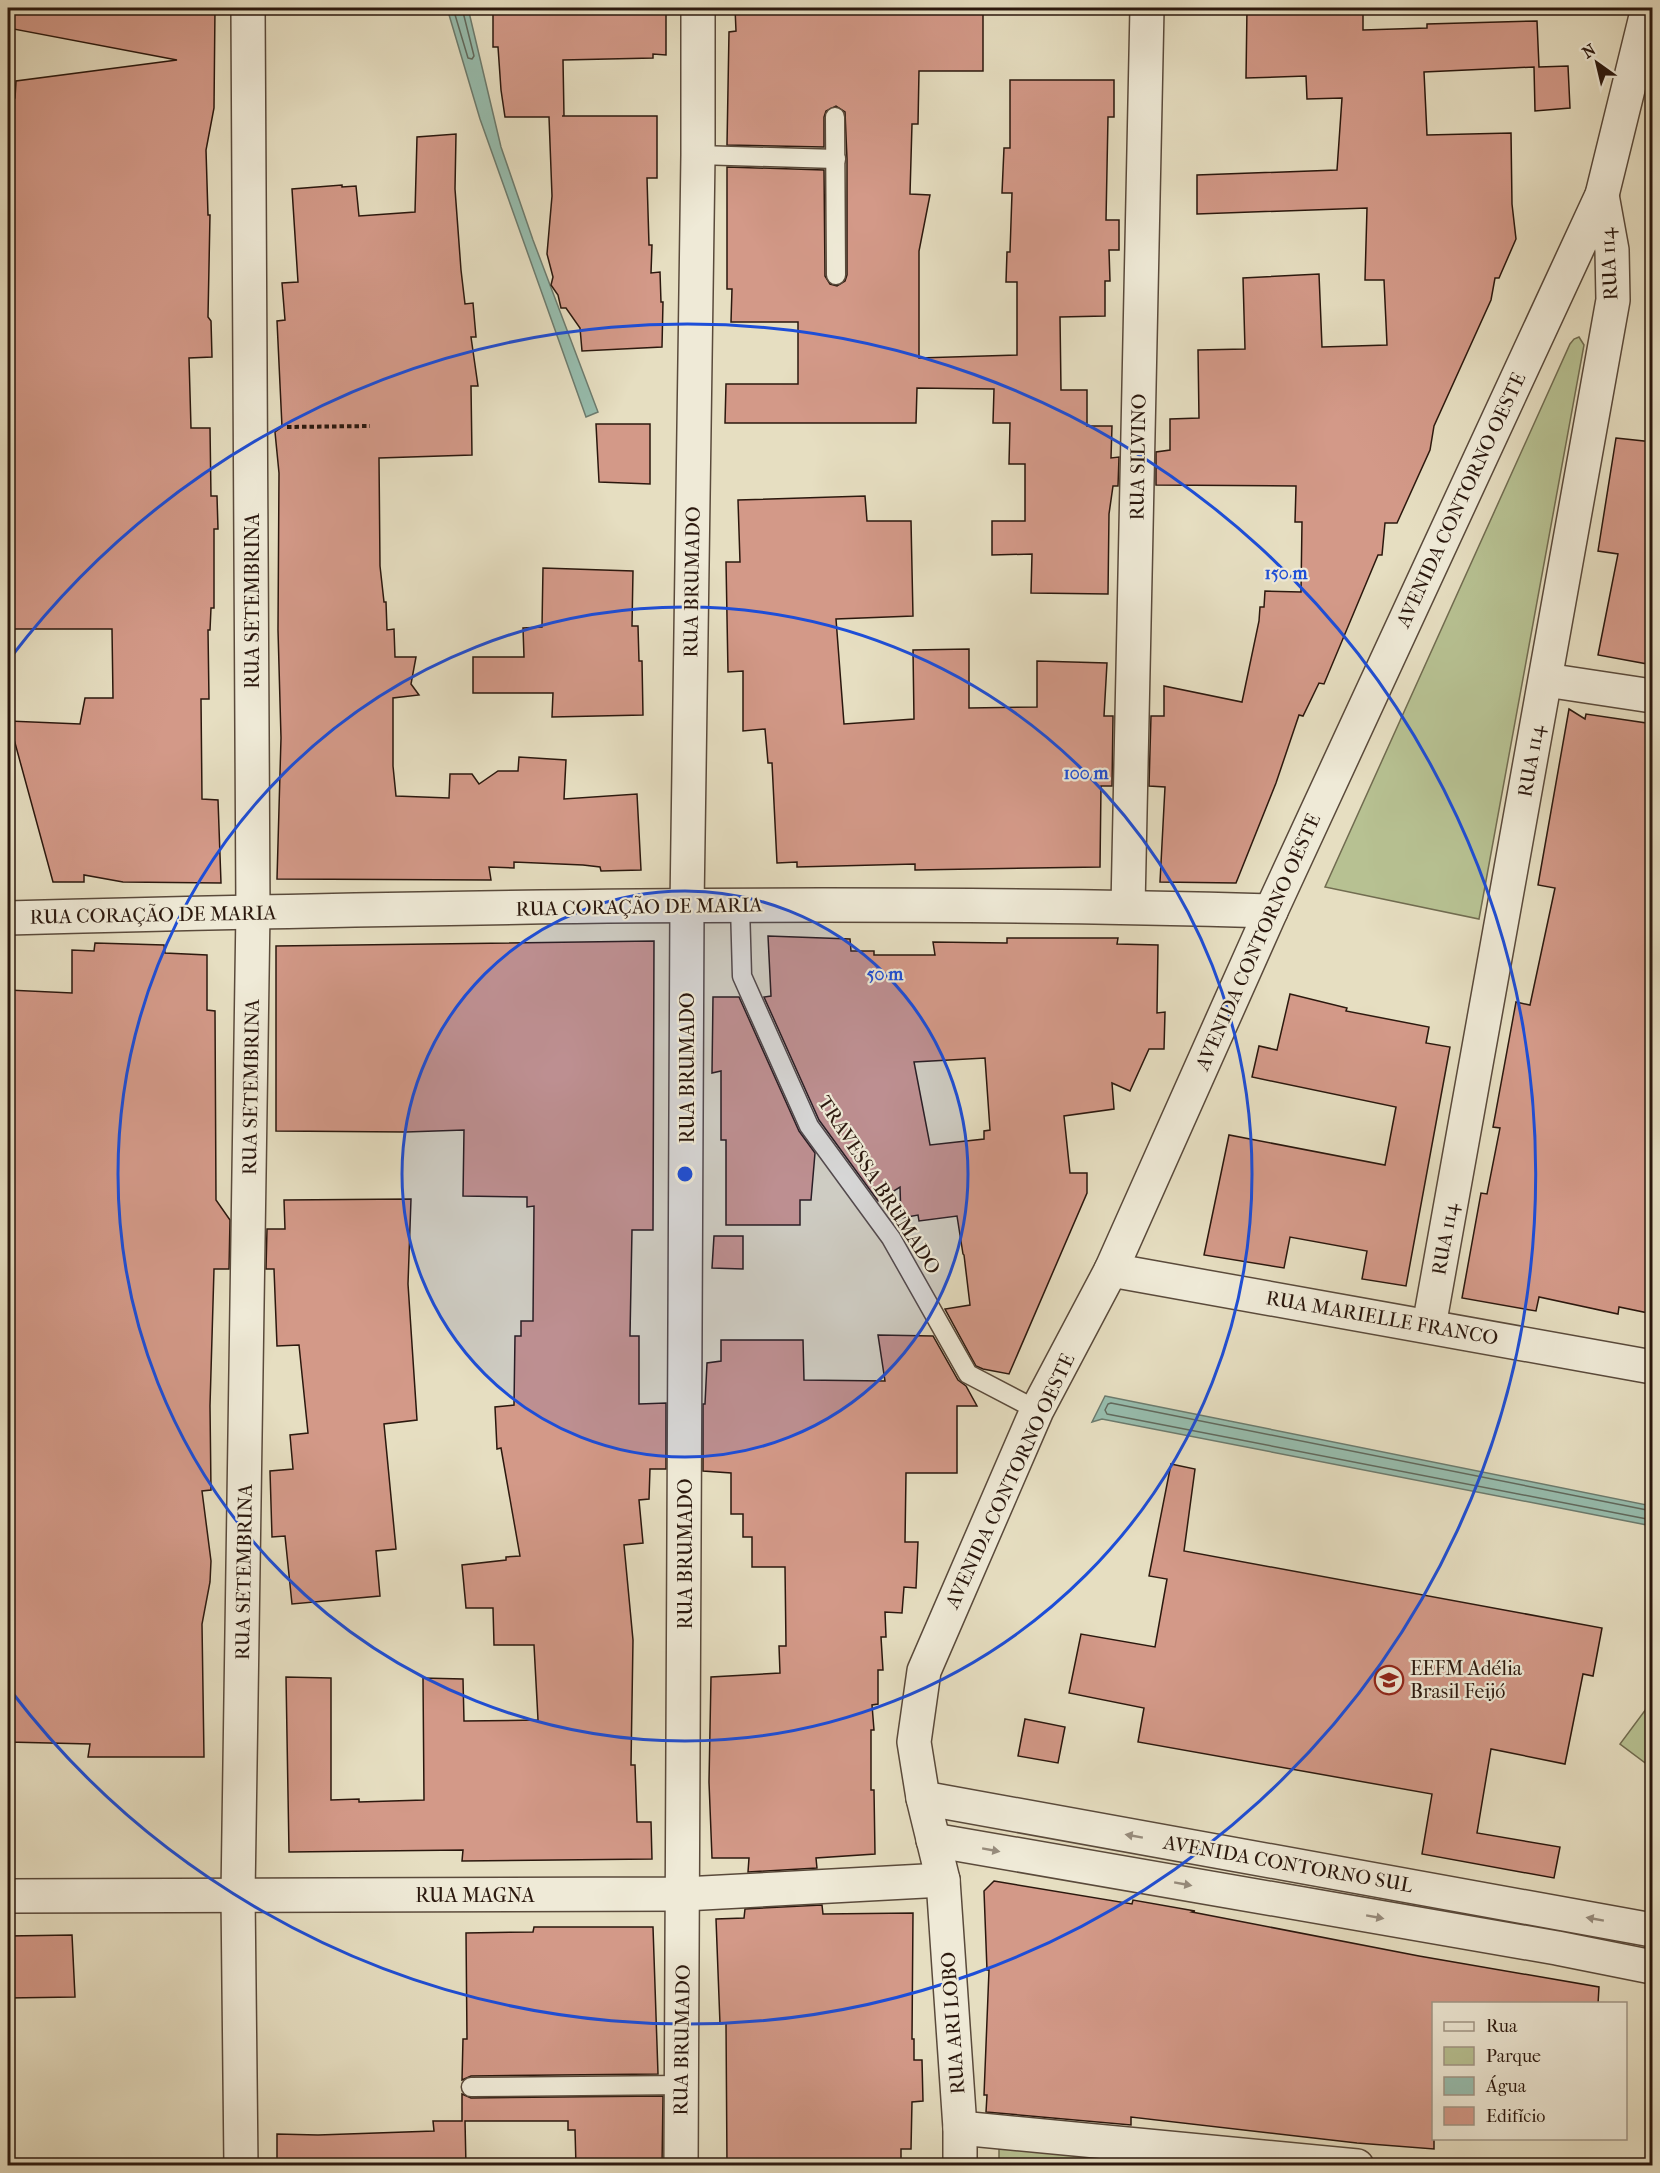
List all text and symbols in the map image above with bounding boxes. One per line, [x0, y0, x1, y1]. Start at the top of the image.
north arrow [1567, 33, 1627, 93]
text: N [1579, 39, 1600, 62]
street label: RUA 114 [1596, 226, 1622, 301]
street label: AVENIDA CONTORNO OESTE [1391, 369, 1530, 632]
street label: RUA SILVINO [1125, 393, 1151, 521]
street label: RUA BRUMADO [679, 506, 705, 658]
street label: RUA SETEMBRINA [241, 512, 264, 689]
text: 150 m [1265, 563, 1308, 584]
street label: RUA 114 [1513, 722, 1549, 799]
text: 100 m [1063, 763, 1110, 784]
street label: AVENIDA CONTORNO OESTE [1190, 810, 1325, 1075]
street label: RUA CORAÇÃO DE MARIA [515, 892, 764, 922]
street label: RUA CORAÇÃO DE MARIA [29, 900, 278, 930]
text: 50 m [867, 964, 904, 985]
street label: RUA BRUMADO [676, 992, 699, 1144]
street label: RUA SETEMBRINA [238, 998, 264, 1175]
street label: TRAVESSA BRUMADO [813, 1092, 945, 1278]
centre of rings [675, 1164, 695, 1184]
street label: RUA 114 [1427, 1200, 1463, 1277]
street label: RUA MARIELLE FRANCO [1264, 1286, 1500, 1350]
street label: AVENIDA CONTORNO OESTE [940, 1350, 1079, 1613]
street label: RUA BRUMADO [674, 1478, 697, 1630]
street label: RUA SETEMBRINA [231, 1483, 257, 1660]
place label: EEFM Adélia Brasil Feijó [1410, 1657, 1523, 1703]
school or university icon: EEFM Adélia Brasil Feijó [1373, 1664, 1405, 1696]
one-way arrow [1125, 1831, 1144, 1840]
street label: AVENIDA CONTORNO SUL [1161, 1831, 1414, 1897]
one-way arrow [982, 1846, 1001, 1855]
one-way arrow [1174, 1879, 1193, 1888]
street label: RUA MAGNA [415, 1884, 536, 1907]
one-way arrow [1366, 1913, 1385, 1922]
one-way arrow [1585, 1914, 1604, 1923]
street label: RUA ARI LOBO [937, 1951, 969, 2095]
street label: RUA BRUMADO [669, 1964, 695, 2116]
legend [1432, 2002, 1627, 2140]
text: Rua [1486, 2016, 1518, 2037]
text: Parque [1486, 2046, 1541, 2067]
text: Água [1485, 2075, 1527, 2097]
text: Edifício [1486, 2106, 1545, 2127]

